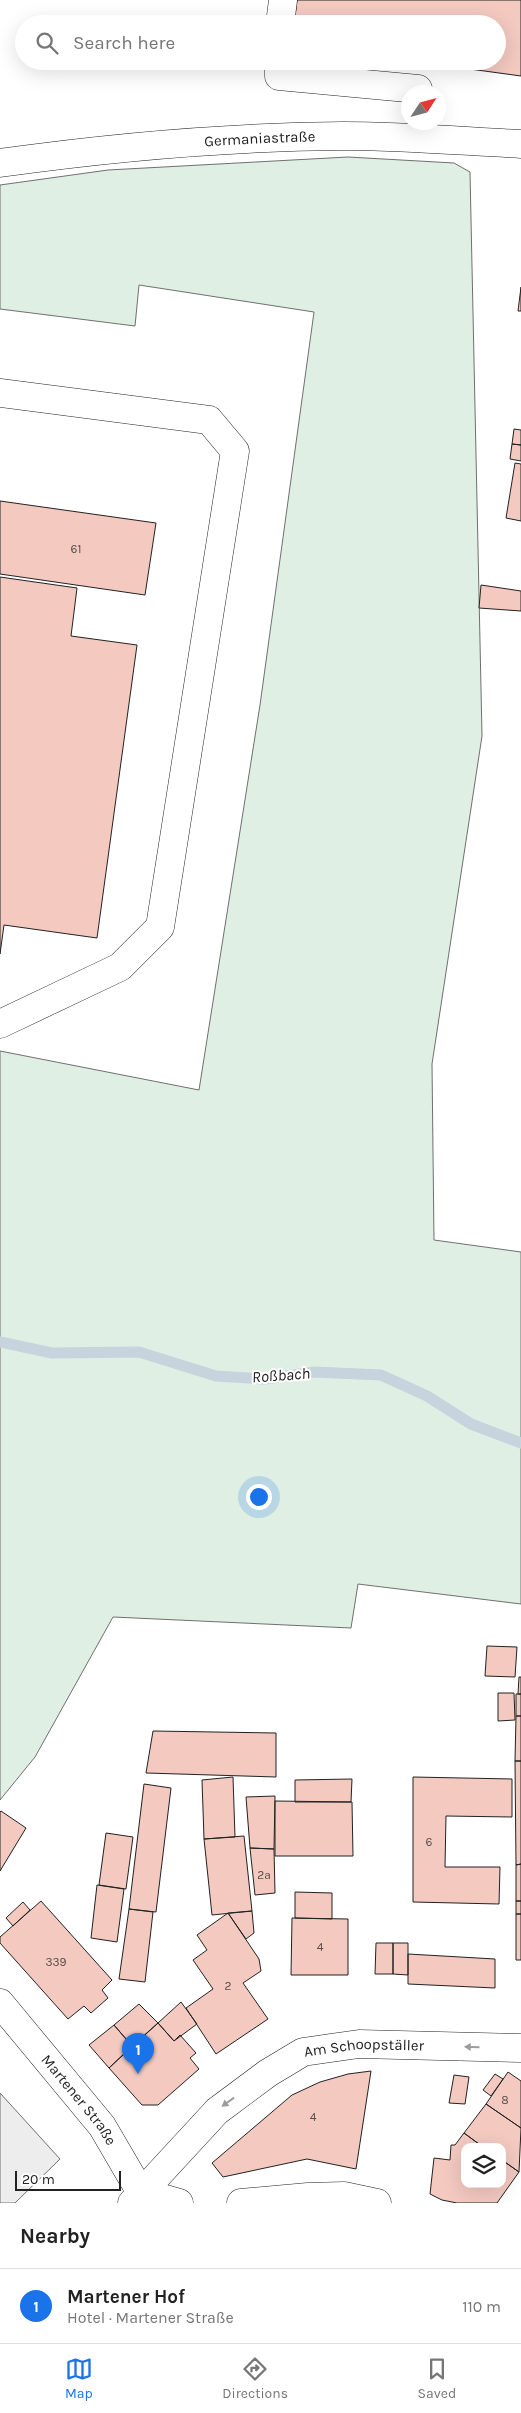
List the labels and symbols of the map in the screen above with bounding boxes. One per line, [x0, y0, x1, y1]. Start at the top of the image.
north arrow [401, 85, 446, 130]
street label: Germaniastraße [204, 127, 315, 150]
house number: 61 [71, 542, 81, 556]
water label: Roßbach [251, 1363, 311, 1387]
your location [246, 1484, 272, 1510]
house number: 6 [426, 1835, 433, 1849]
house number: 2a [257, 1868, 271, 1882]
house number: 4 [317, 1940, 324, 1954]
house number: 339 [45, 1955, 67, 1969]
house number: 2 [225, 1979, 232, 1993]
pin: 1 [122, 2033, 154, 2074]
street label: Am Schoopställer [303, 2035, 425, 2061]
one-way arrow [464, 2043, 480, 2051]
street label: Martener Straße [37, 2051, 120, 2148]
house number: 8 [501, 2093, 509, 2107]
one-way arrow [221, 2097, 235, 2107]
house number: 4 [310, 2110, 317, 2124]
scale bar [15, 2168, 121, 2191]

